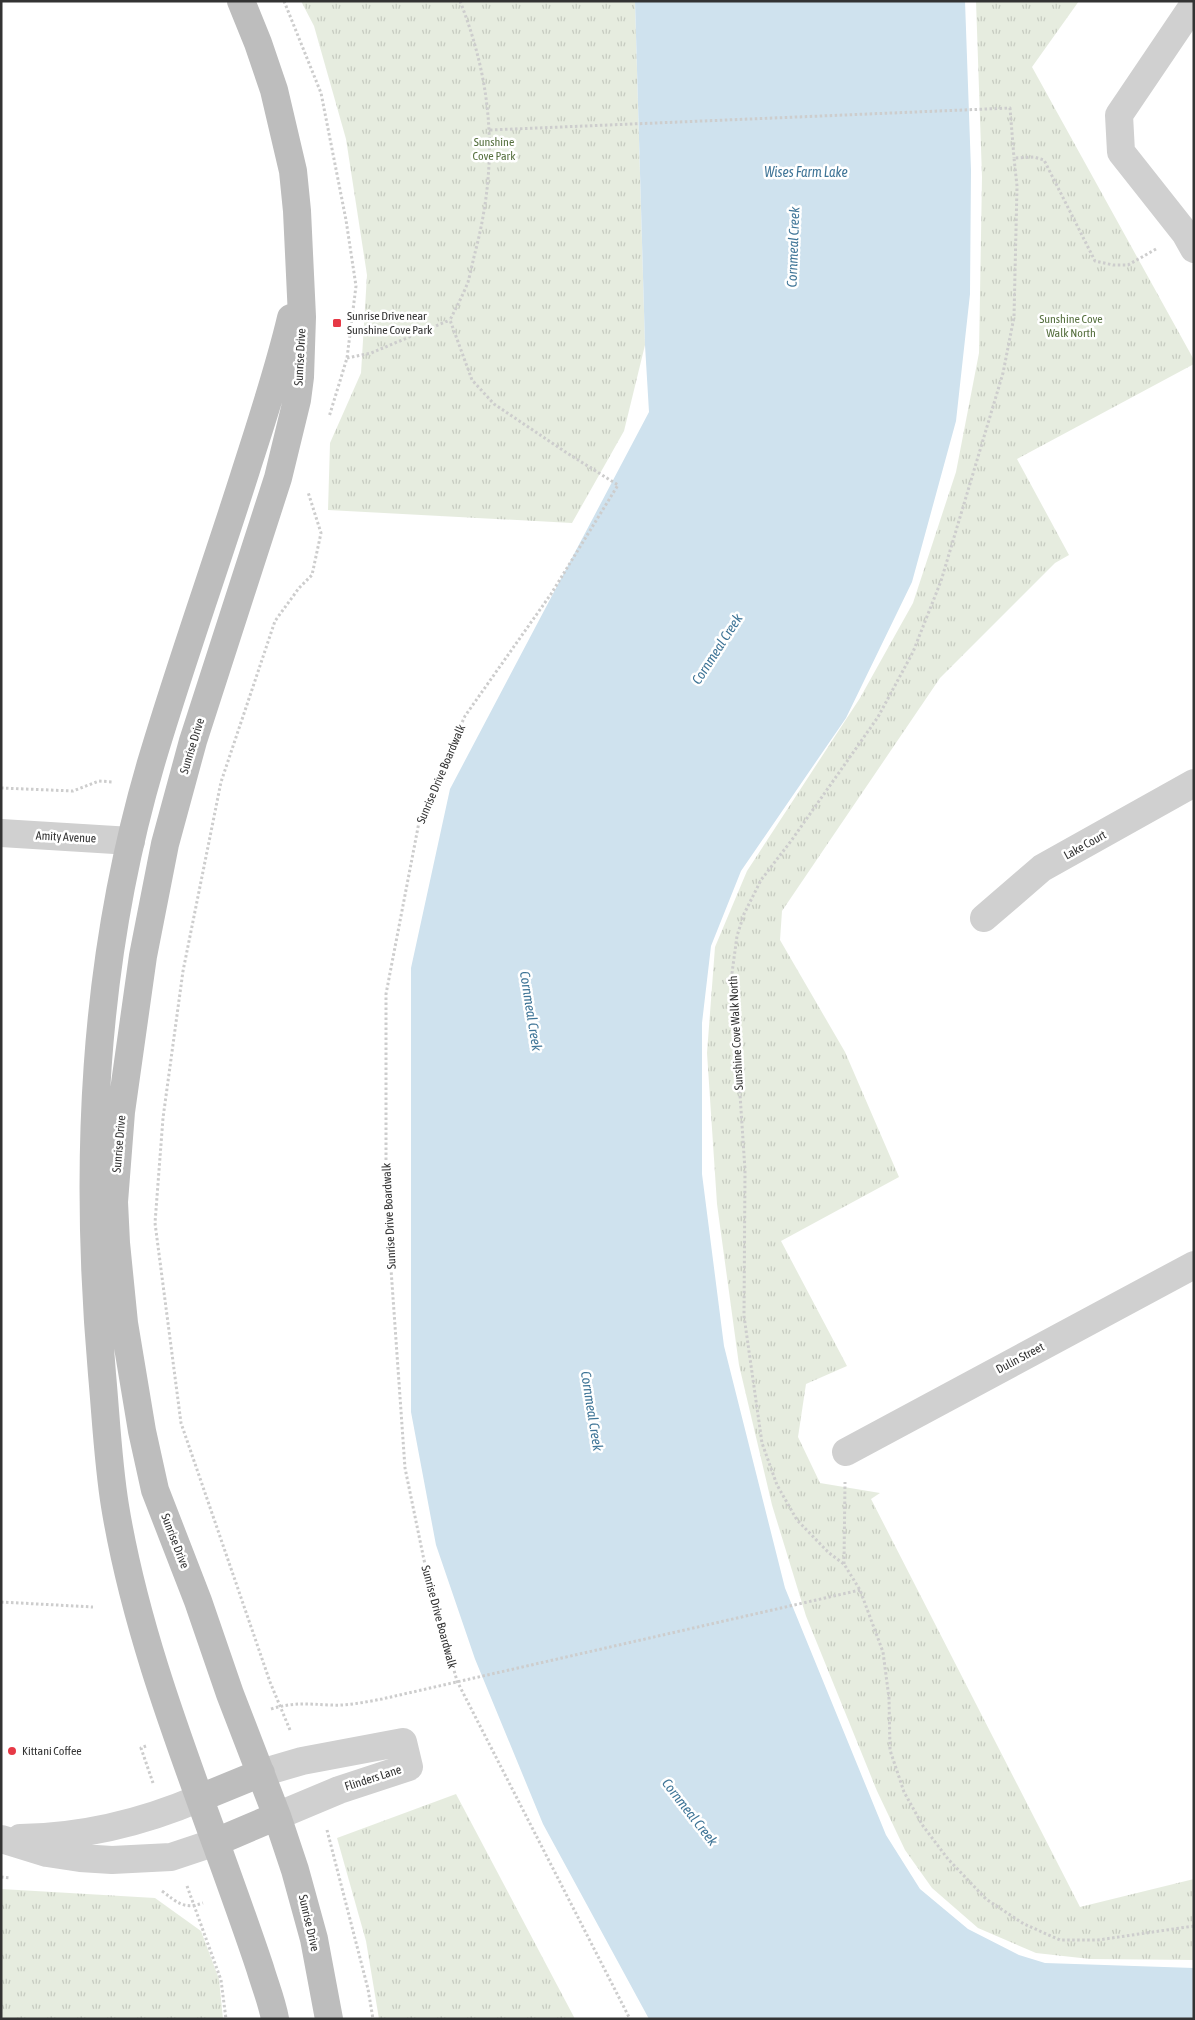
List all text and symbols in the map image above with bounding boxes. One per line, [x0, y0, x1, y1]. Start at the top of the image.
park label: Sunshine Cove Park [473, 135, 516, 163]
water label: Wises Farm Lake [764, 164, 848, 180]
water label: Cornmeal Creek [784, 206, 802, 288]
place label: Sunrise Drive near Sunshine Cove Park [347, 309, 433, 337]
park label: Sunshine Cove Walk North [1039, 312, 1103, 340]
marker: Sunrise Drive near Sunshine Cove Park [331, 317, 343, 329]
street label: Sunrise Drive [292, 328, 308, 386]
water label: Cornmeal Creek [688, 610, 746, 687]
street label: Sunrise Drive [177, 716, 207, 776]
street label: Sunrise Drive Boardwalk [414, 722, 469, 826]
street label: Lake Court [1061, 827, 1109, 862]
street label: Amity Avenue [35, 828, 97, 846]
water label: Cornmeal Creek [517, 970, 545, 1053]
street label: Sunshine Cove Walk North [726, 975, 746, 1091]
street label: Sunrise Drive [110, 1115, 128, 1173]
street label: Sunrise Drive Boardwalk [379, 1162, 399, 1270]
street label: Dulin Street [994, 1339, 1047, 1376]
water label: Cornmeal Creek [578, 1370, 606, 1453]
street label: Sunrise Drive [158, 1512, 192, 1570]
street label: Sunrise Drive Boardwalk [418, 1564, 460, 1671]
place label: Kittani Coffee [22, 1744, 82, 1758]
marker: Kittani Coffee [6, 1745, 18, 1757]
street label: Flinders Lane [343, 1762, 403, 1794]
water label: Cornmeal Creek [659, 1775, 722, 1849]
street label: Sunrise Drive [296, 1893, 322, 1953]

